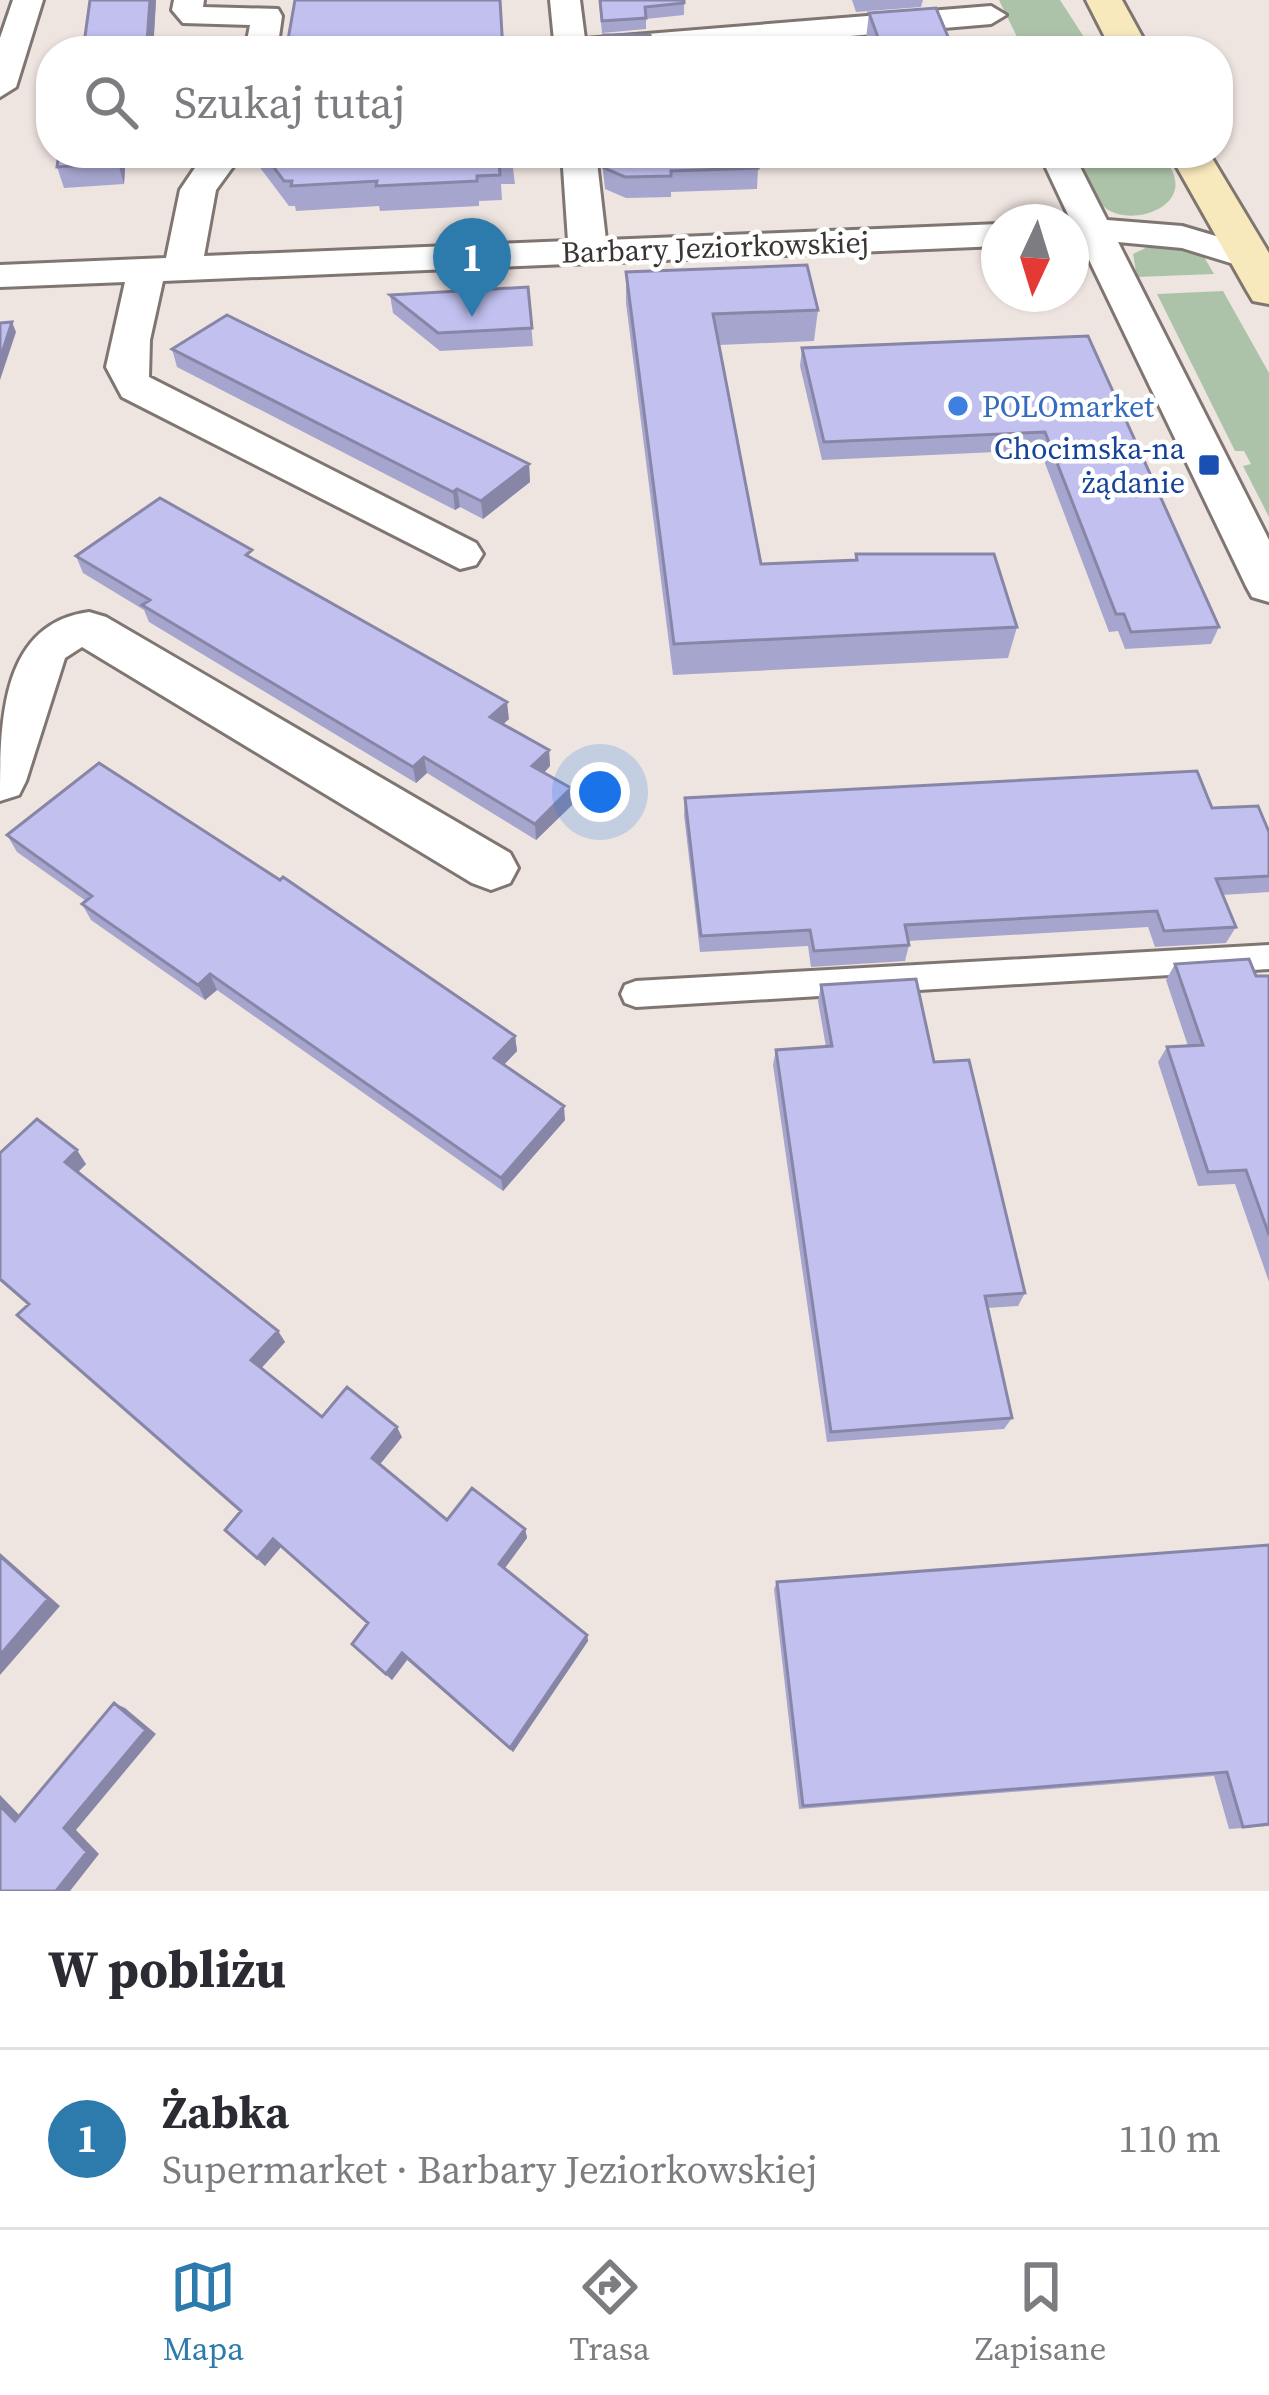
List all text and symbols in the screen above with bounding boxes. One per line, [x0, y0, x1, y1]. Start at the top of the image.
search box [36, 36, 1233, 168]
icon: search [78, 69, 144, 135]
text: Szukaj tutaj [174, 71, 405, 133]
north arrow [981, 204, 1089, 312]
pin: 1 [433, 218, 511, 317]
street label: Barbary Jeziorkowskiej [560, 221, 870, 273]
place label: POLOmarket [982, 386, 1154, 427]
marker: POLOmarket [945, 393, 971, 419]
place label: Chocimska-na żądanie [994, 428, 1186, 503]
marker: Chocimska-na żądanie [1196, 452, 1222, 478]
your location [570, 762, 630, 822]
text: W pobliżu [48, 1934, 286, 2004]
text: Żabka [162, 2081, 289, 2143]
text: 1 [76, 2112, 98, 2165]
text: 110 m [1118, 2112, 1221, 2165]
text: Supermarket · Barbary Jeziorkowskiej [162, 2143, 817, 2196]
tab: Mapa [163, 2254, 244, 2371]
tab: Trasa [569, 2254, 650, 2371]
tab: Zapisane [975, 2254, 1106, 2371]

